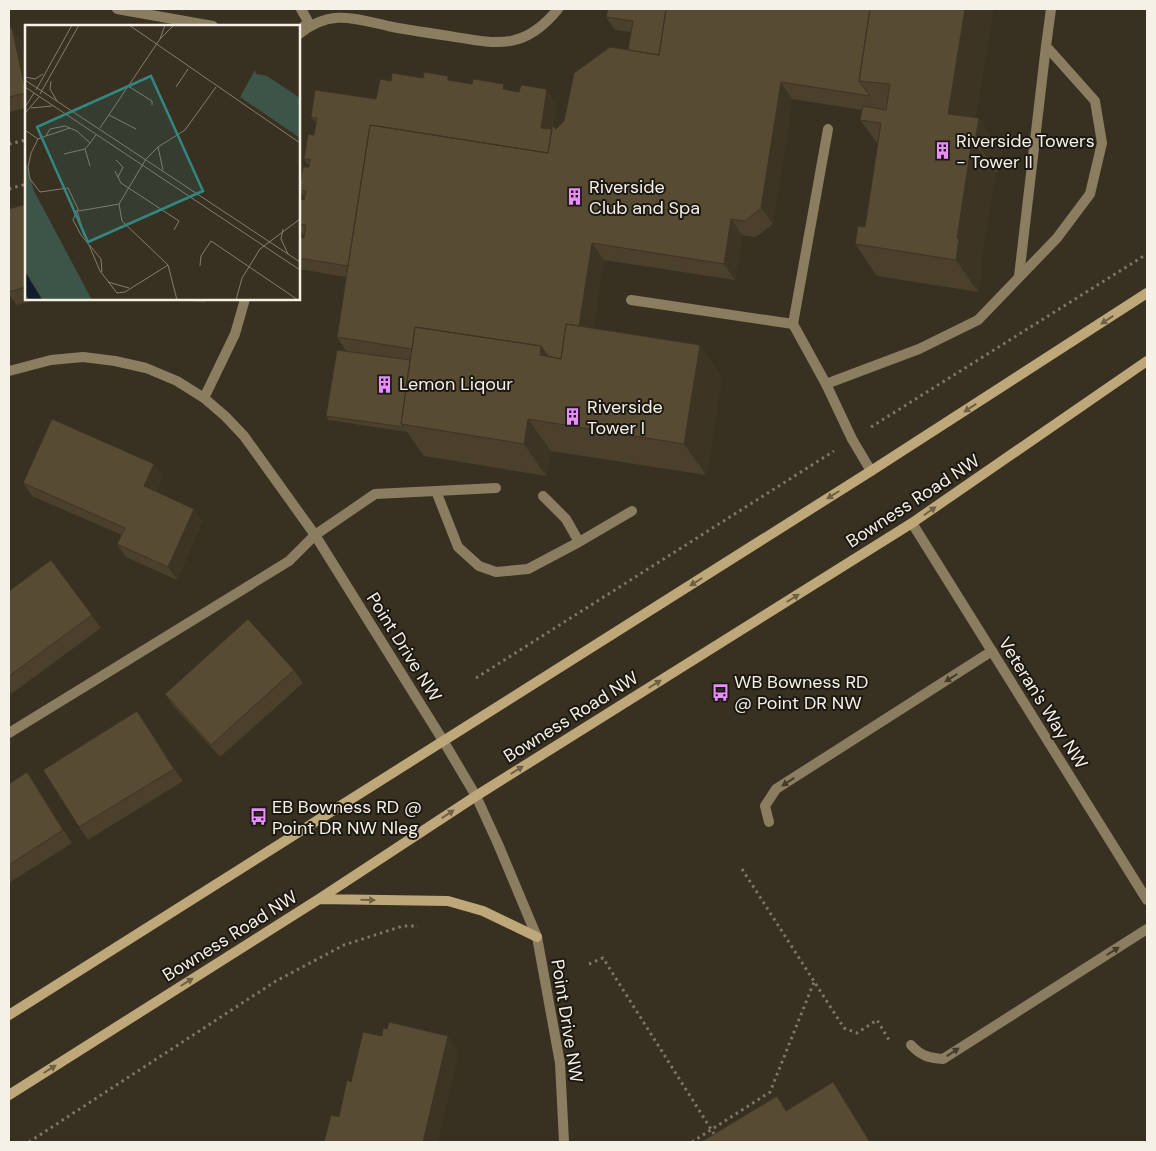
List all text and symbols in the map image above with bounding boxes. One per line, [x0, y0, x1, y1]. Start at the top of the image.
inset map [25, 25, 300, 300]
place label: Riverside Towers - Tower II [956, 129, 1095, 174]
building icon: Riverside Towers - Tower II [932, 141, 952, 161]
place label: Riverside Club and Spa [589, 175, 700, 220]
building icon: Riverside Club and Spa [565, 187, 585, 207]
one-way arrow [1100, 315, 1113, 324]
place label: Lemon Liqour [399, 372, 513, 396]
building icon: Lemon Liqour [375, 374, 395, 394]
place label: Riverside Tower I [587, 395, 663, 440]
one-way arrow [963, 403, 977, 412]
building icon: Riverside Tower I [563, 407, 583, 427]
street label: Bowness Road NW [842, 449, 984, 553]
one-way arrow [827, 490, 840, 500]
one-way arrow [923, 506, 937, 516]
one-way arrow [689, 577, 702, 587]
street label: Point Drive NW [361, 588, 447, 706]
one-way arrow [786, 593, 799, 602]
street label: Veteran's Way NW [993, 633, 1093, 773]
street label: Bowness Road NW [499, 666, 643, 768]
place label: WB Bowness RD @ Point DR NW [734, 670, 868, 715]
one-way arrow [944, 673, 957, 682]
one-way arrow [648, 679, 662, 689]
bus stop icon: WB Bowness RD @ Point DR NW [710, 682, 730, 702]
one-way arrow [511, 765, 524, 775]
one-way arrow [781, 777, 794, 786]
place label: EB Bowness RD @ Point DR NW Nleg [272, 795, 422, 840]
bus stop icon: EB Bowness RD @ Point DR NW Nleg [248, 807, 268, 827]
one-way arrow [441, 810, 454, 819]
street label: Bowness Road NW [158, 885, 302, 987]
one-way arrow [360, 896, 376, 904]
one-way arrow [1107, 946, 1120, 955]
street label: Point Drive NW [545, 958, 589, 1084]
one-way arrow [181, 977, 194, 987]
one-way arrow [947, 1048, 960, 1057]
one-way arrow [43, 1064, 57, 1073]

